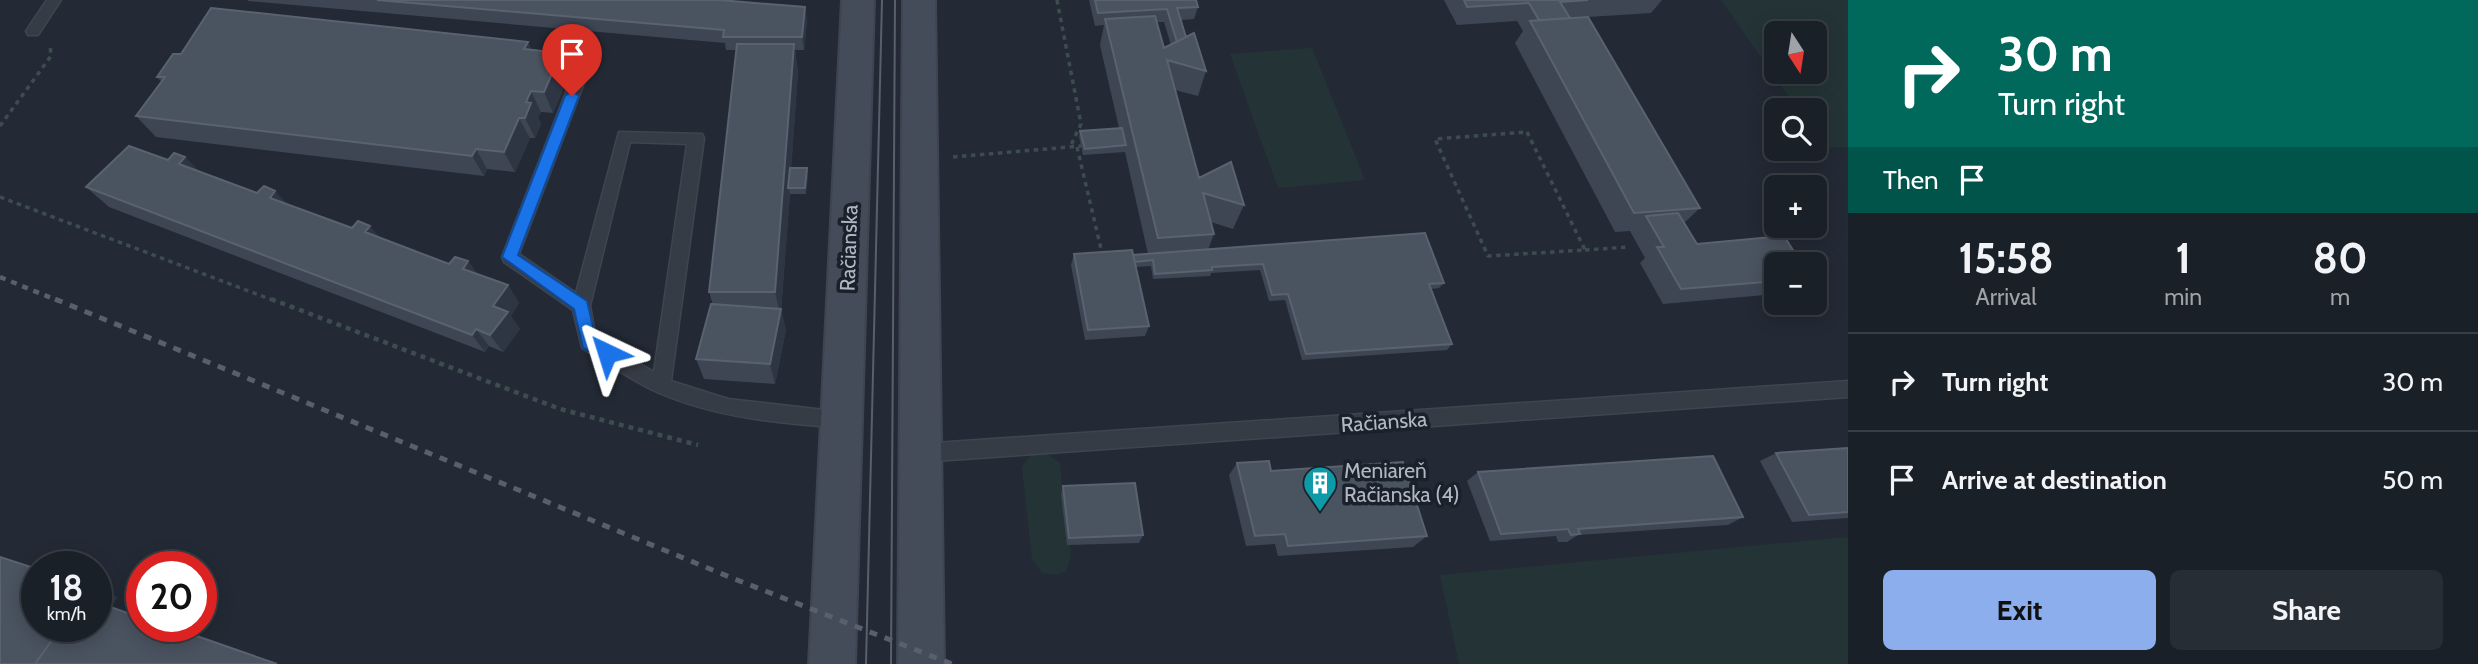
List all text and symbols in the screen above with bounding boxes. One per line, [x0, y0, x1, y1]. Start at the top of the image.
north arrow [1764, 21, 1827, 84]
map controls [1764, 21, 1827, 315]
pin [542, 24, 602, 96]
text: 30 m [1998, 24, 2113, 83]
icon: right [1883, 28, 1974, 119]
icon: arrive [553, 35, 591, 73]
text: Turn right [1998, 84, 2125, 123]
button: search [1764, 98, 1827, 161]
icon: arrive [1953, 161, 1991, 199]
text: Then [1883, 164, 1939, 196]
button: + [1764, 175, 1827, 238]
street label: Račianska [834, 204, 863, 292]
text: 15:58 [1958, 232, 2054, 284]
text: 1 [2175, 232, 2191, 284]
text: 80 [2313, 232, 2368, 284]
button: − [1764, 252, 1827, 315]
text: Arrival [1975, 283, 2037, 311]
text: min [2164, 283, 2202, 311]
text: m [2330, 283, 2350, 311]
position arrow [570, 316, 644, 390]
icon: right [1883, 363, 1921, 401]
text: Turn right [1942, 366, 2048, 398]
text: 30 m [2382, 366, 2443, 398]
street label: Račianska [1340, 406, 1428, 437]
place label: Meniareň Račianska (4) [1344, 458, 1460, 507]
icon: arrive [1883, 461, 1921, 499]
building icon: Meniareň Račianska (4) [1301, 464, 1339, 513]
text: Arrive at destination [1942, 464, 2167, 496]
text: 50 m [2382, 464, 2443, 496]
speed limit sign: 20 [126, 551, 217, 642]
text: 18 [49, 566, 84, 609]
button: Exit [1883, 570, 2156, 650]
button: Share [2170, 570, 2443, 650]
text: km/h [47, 603, 86, 625]

